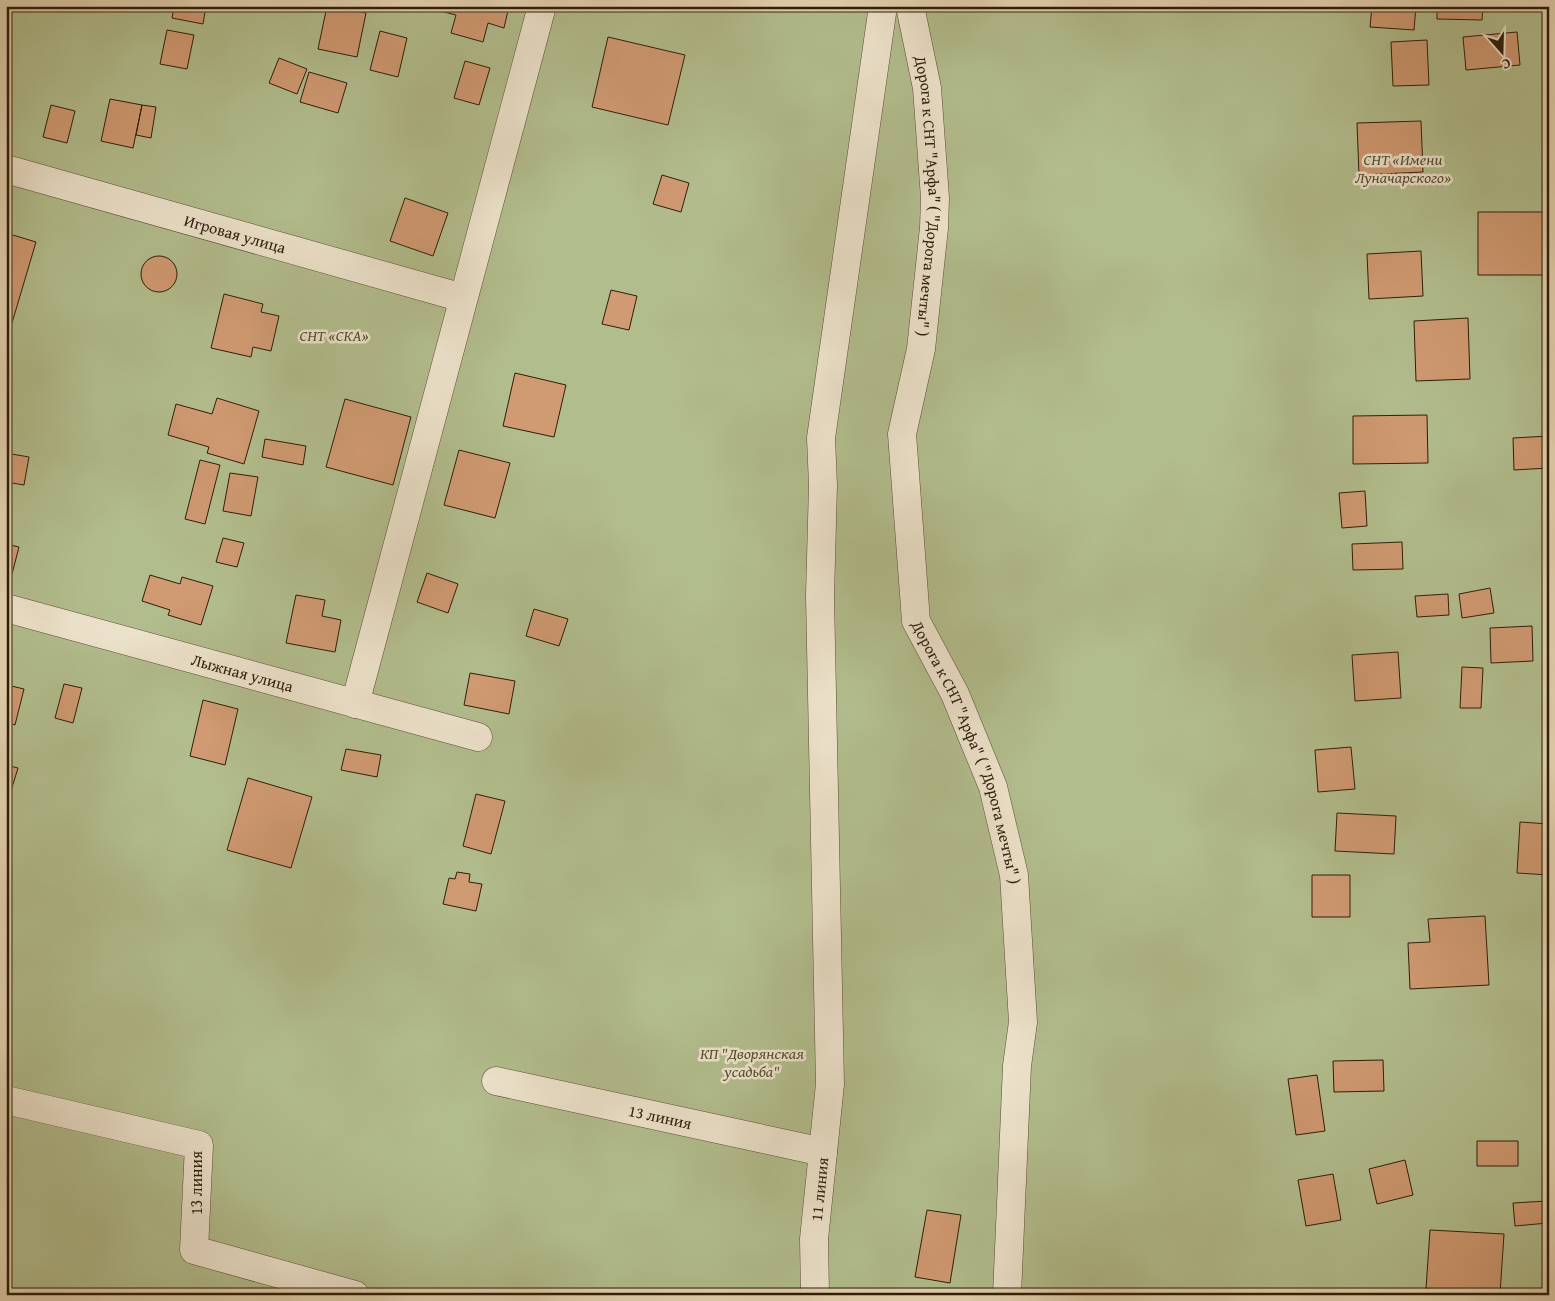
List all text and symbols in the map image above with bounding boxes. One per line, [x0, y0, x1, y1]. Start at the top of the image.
north arrow [1478, 28, 1528, 78]
street label: Дорога к СНТ "Арфа" ( "Дорога мечты" ) [908, 52, 947, 338]
text: С [1499, 53, 1514, 75]
park label: СНТ «Имени Луначарского» [1355, 147, 1451, 189]
street label: Игровая улица [181, 208, 289, 260]
park label: СНТ «СКА» [299, 323, 369, 347]
street label: Дорога к СНТ "Арфа" ( "Дорога мечты" ) [905, 615, 1027, 885]
street label: Лыжная улица [189, 647, 296, 698]
park label: КП "Дворянская усадьба" [700, 1041, 804, 1083]
street label: 13 линия [626, 1098, 694, 1135]
street label: 13 линия [184, 1151, 208, 1215]
street label: 11 линия [804, 1156, 834, 1222]

